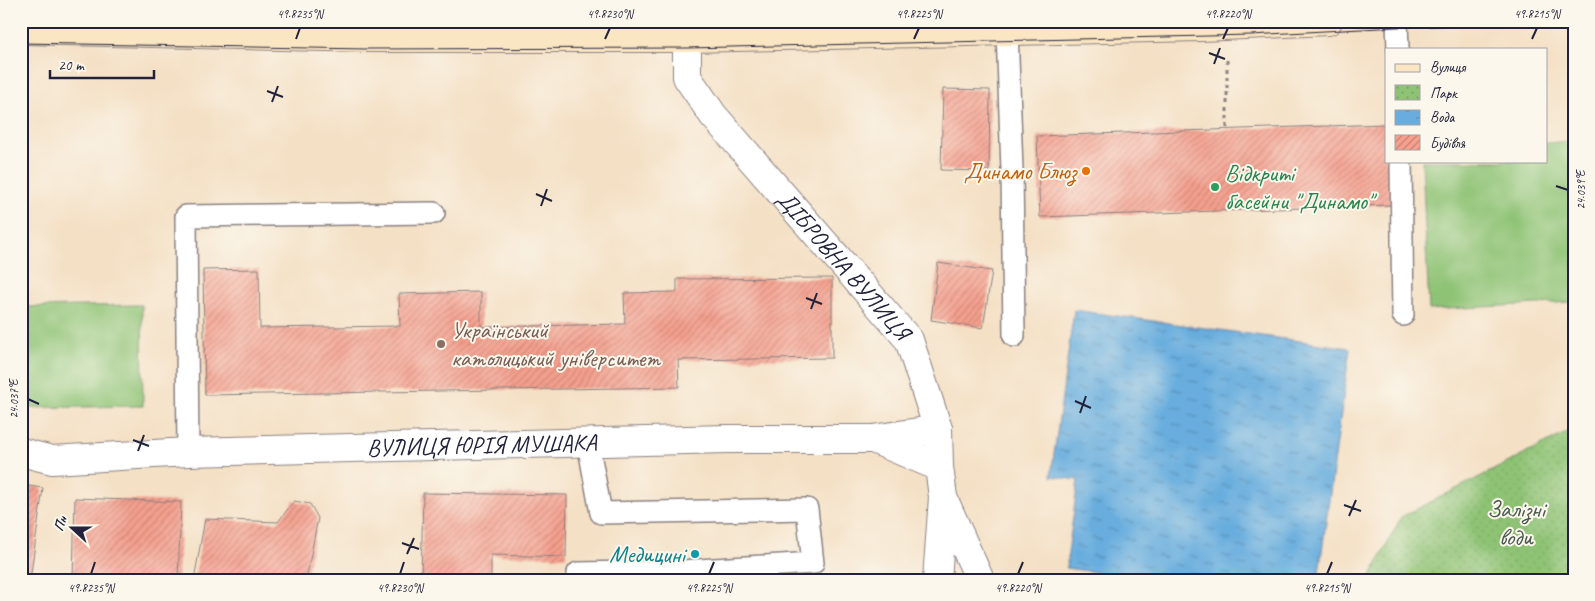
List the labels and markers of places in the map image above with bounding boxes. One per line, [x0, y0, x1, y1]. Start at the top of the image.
place label: Динамо Блюз [964, 156, 1078, 187]
place label: Відкриті басейни "Динамо" [1225, 158, 1378, 216]
marker: Динамо Блюз [1080, 165, 1092, 177]
marker: Відкриті басейни "Динамо" [1209, 181, 1221, 193]
place label: Український католицький університет [451, 315, 661, 373]
marker: Український католицький університет [435, 338, 447, 350]
place label: Медицині [609, 539, 688, 569]
marker: Медицині [689, 548, 701, 560]

